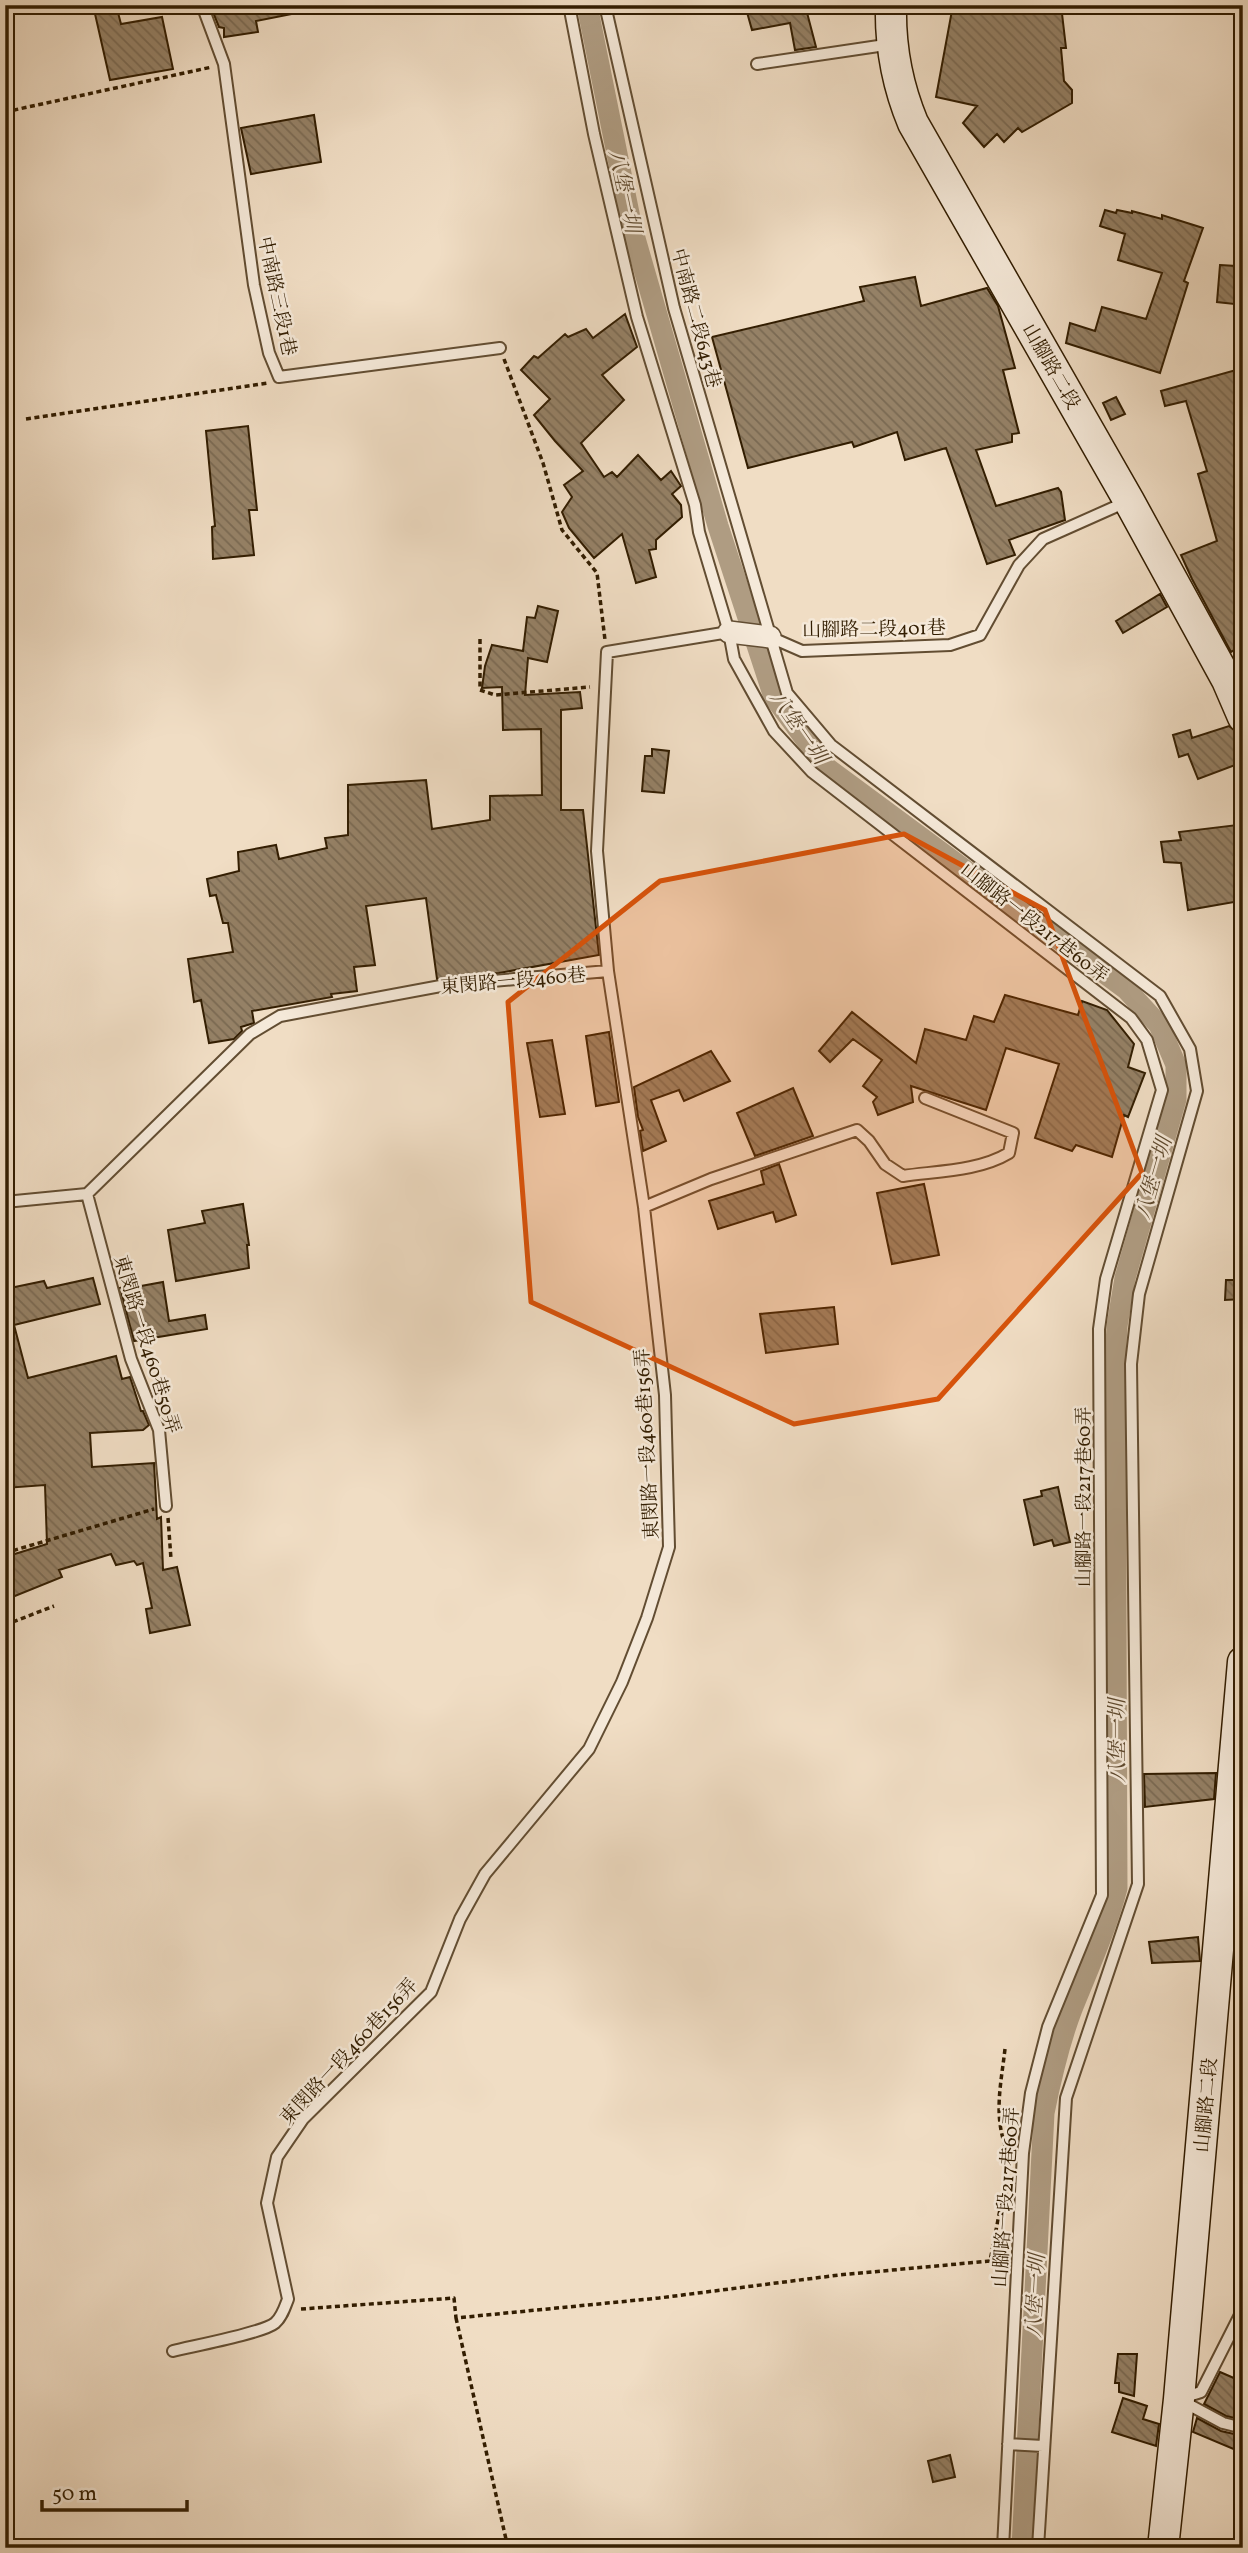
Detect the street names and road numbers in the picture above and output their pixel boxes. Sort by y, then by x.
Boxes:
street label: 中南路三段1巷 [251,234,301,358]
street label: 中南路二段643巷 [664,246,726,391]
street label: 山腳路二段 [1015,319,1085,415]
street label: 山腳路二段401巷 [802,616,946,644]
street label: 山腳路一段217巷60弄 [955,858,1113,989]
street label: 東閔路一段460巷 [439,963,587,1001]
street label: 東閔路一段460巷50弄 [107,1252,186,1437]
street label: 東閔路一段460巷156弄 [630,1348,666,1540]
street label: 山腳路一段217巷60弄 [1072,1407,1098,1587]
street label: 東閔路一段460巷156弄 [275,1974,424,2131]
street label: 山腳路二段 [1190,2057,1224,2154]
street label: 山腳路一段217巷60弄 [988,2106,1026,2288]

